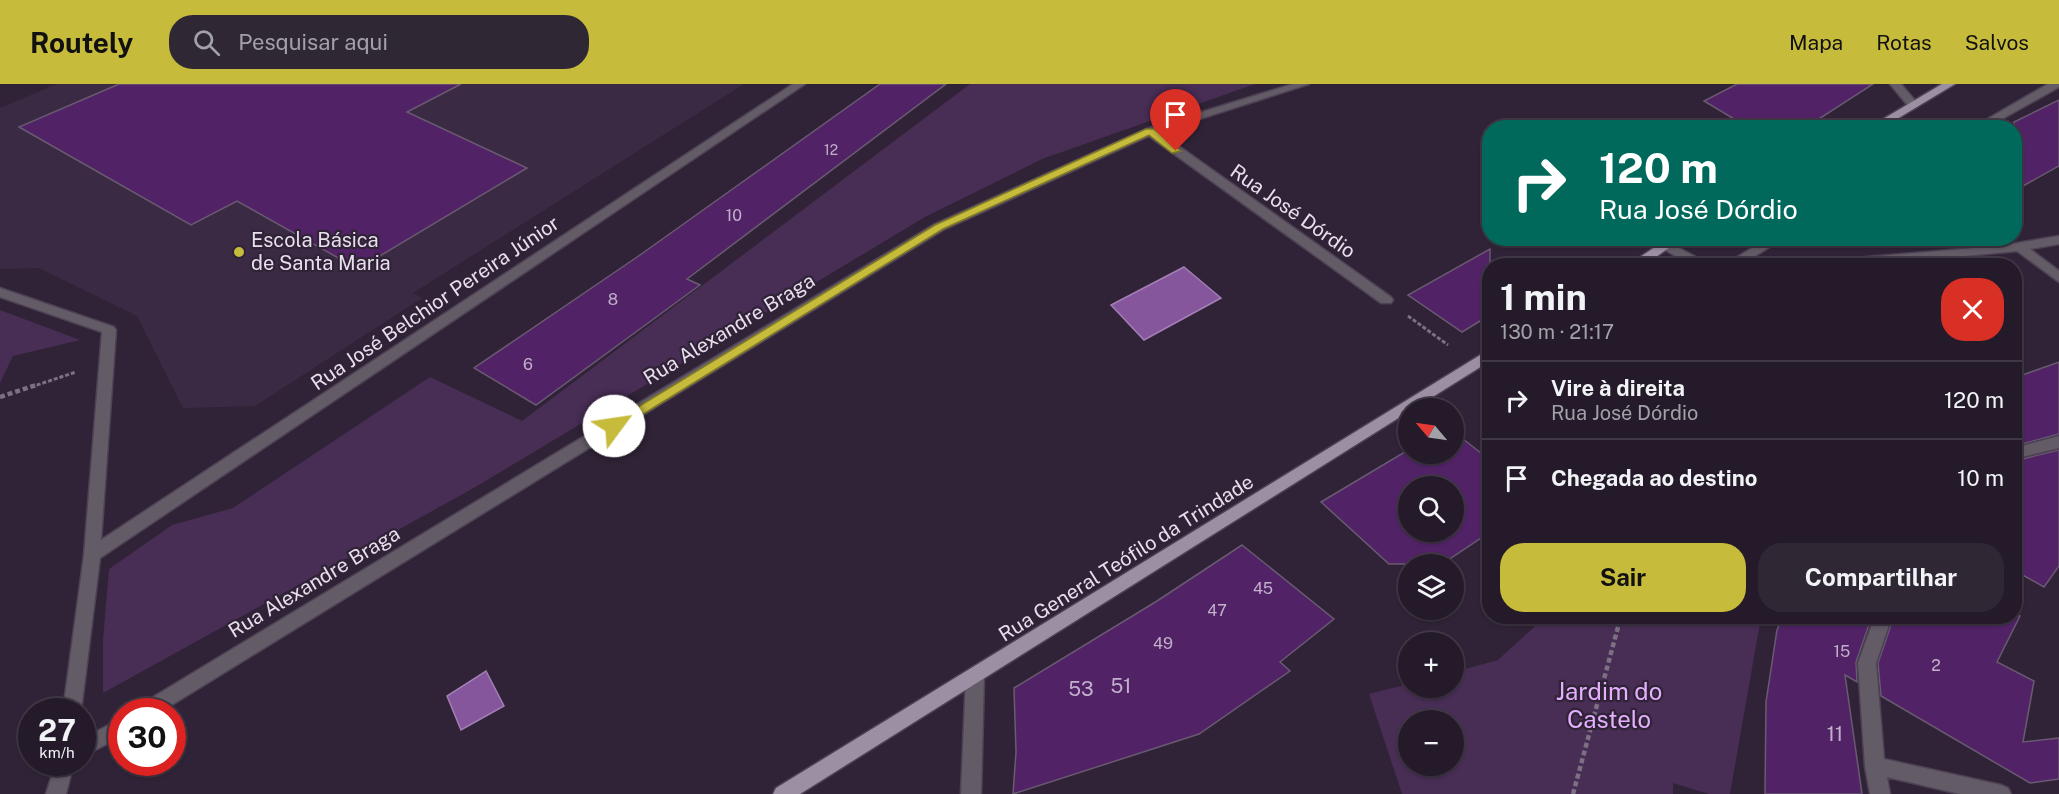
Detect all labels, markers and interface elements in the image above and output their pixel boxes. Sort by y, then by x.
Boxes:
search box [169,15,589,69]
text: Routely [30,26,133,59]
icon: search [190,26,223,59]
text: Pesquisar aqui [238,29,388,55]
text: Mapa [1789,30,1843,55]
text: Rotas [1876,30,1932,55]
text: Salvos [1965,30,2029,55]
pin [1150,89,1201,151]
icon: arrive [1159,98,1192,131]
house number: 12 [824,142,838,158]
text: 120 m [1599,143,1718,192]
icon: right [1500,144,1578,222]
street label: Rua José Dórdio [1226,159,1360,263]
text: Rua José Dórdio [1599,193,1798,225]
house number: 10 [726,206,742,225]
street label: Rua José Belchior Pereira Júnior [306,211,564,395]
place label: Escola Básica de Santa Maria [251,228,391,275]
marker: Escola Básica de Santa Maria [232,245,246,259]
street label: Rua Alexandre Braga [639,268,819,390]
text: 1 min [1500,276,1587,318]
button: close [1941,278,2004,341]
house number: 8 [608,290,618,309]
text: 130 m · 21:17 [1500,320,1614,344]
house number: 6 [523,355,533,374]
text: Vire à direita [1551,375,1685,401]
icon: right [1500,384,1533,417]
text: 120 m [1944,387,2004,413]
position arrow [582,394,646,458]
north arrow [1398,398,1464,464]
map controls [1398,398,1464,776]
text: Rua José Dórdio [1551,401,1698,425]
icon: arrive [1500,462,1533,495]
text: Chegada ao destino [1551,465,1757,491]
text: 10 m [1957,465,2004,491]
street label: Rua General Teófilo da Trindade [994,469,1258,647]
button: search [1398,476,1464,542]
street label: Rua Alexandre Braga [224,521,404,643]
button: Sair [1500,543,1746,612]
button: Compartilhar [1758,543,2004,612]
button: layers [1398,554,1464,620]
house number: 45 [1253,579,1273,598]
house number: 47 [1207,601,1227,620]
button: + [1398,632,1464,698]
house number: 49 [1153,634,1173,653]
house number: 15 [1834,642,1850,661]
house number: 2 [1931,656,1941,675]
house number: 51 [1111,674,1131,698]
house number: 53 [1068,677,1094,701]
park label: Jardim do Castelo [1556,677,1662,733]
speed limit sign: 30 [108,698,186,776]
button: − [1398,710,1464,776]
text: 27 [38,712,76,748]
house number: 11 [1827,722,1843,746]
text: km/h [39,744,75,761]

